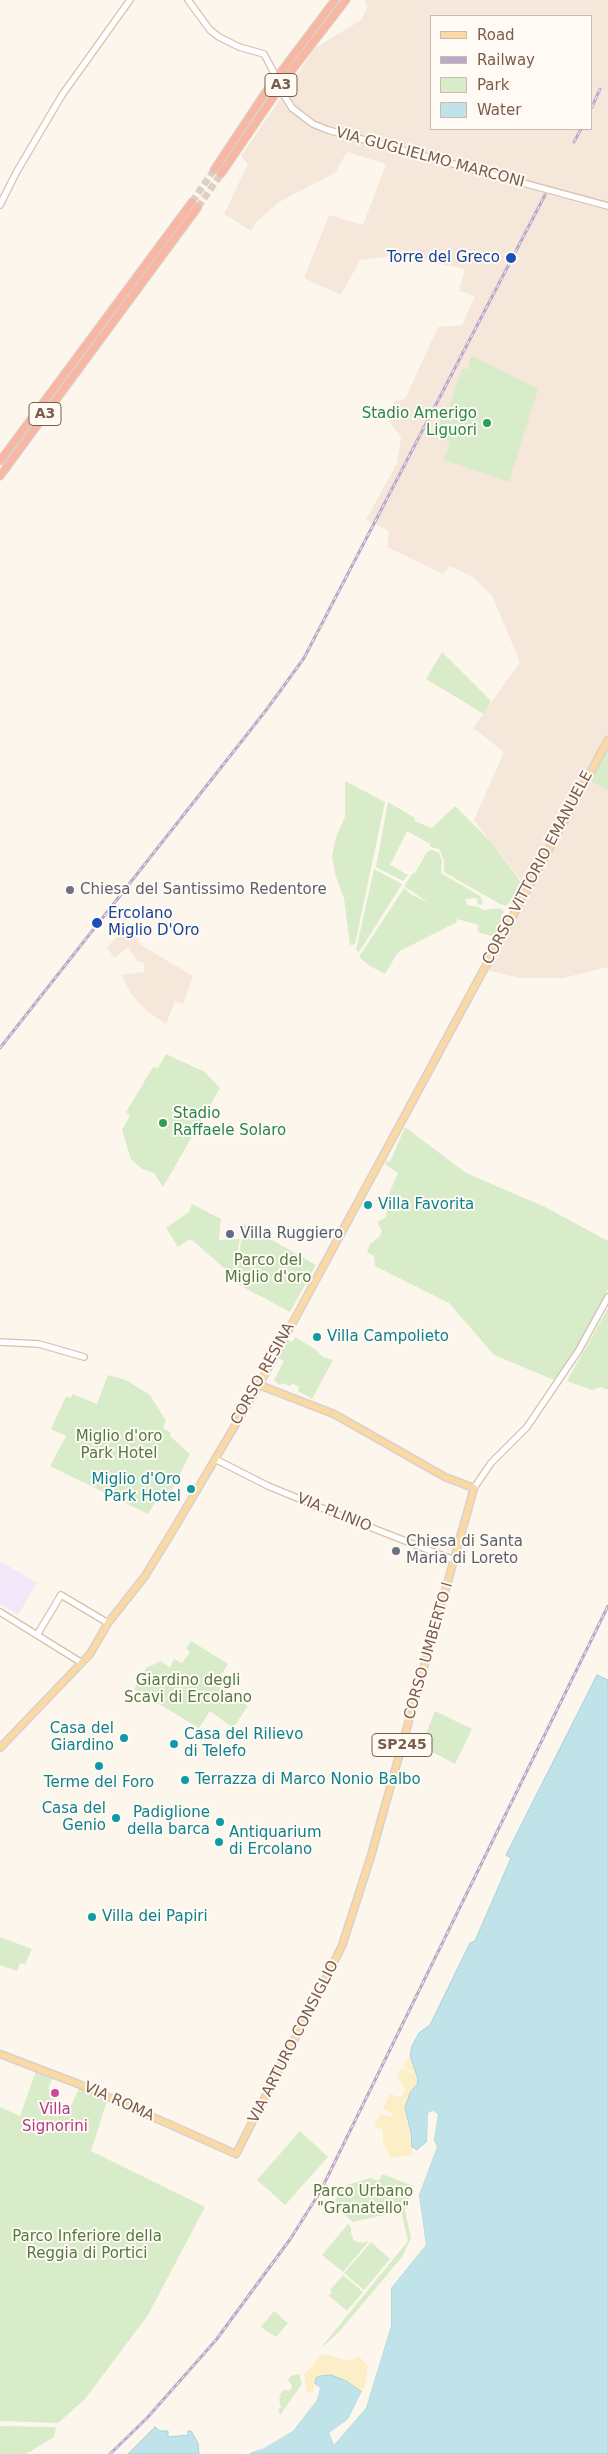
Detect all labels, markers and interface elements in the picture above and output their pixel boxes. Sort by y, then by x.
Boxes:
legend [430,15,593,130]
text: Road [477,26,515,44]
text: Railway [477,51,535,69]
road number: A3 [265,74,297,96]
text: Park [477,76,509,94]
text: Water [477,101,521,119]
street label: VIA GUGLIELMO MARCONI [334,124,526,192]
place label: Torre del Greco [387,249,500,267]
marker: Torre del Greco [504,251,518,265]
road number: A3 [29,402,61,426]
place label: Stadio Amerigo Liguori [362,405,477,440]
marker: Stadio Amerigo Liguori [481,417,493,429]
street label: CORSO VITTORIO EMANUELE [479,768,597,968]
place label: Chiesa del Santissimo Redentore [80,881,327,899]
marker: Chiesa del Santissimo Redentore [64,884,76,896]
place label: Ercolano Miglio D'Oro [108,905,199,940]
marker: Ercolano Miglio D'Oro [90,916,104,930]
place label: Stadio Raffaele Solaro [173,1105,286,1140]
marker: Stadio Raffaele Solaro [157,1117,169,1129]
place label: Villa Favorita [378,1196,474,1214]
marker: Villa Favorita [362,1199,374,1211]
place label: Villa Ruggiero [240,1225,343,1243]
marker: Villa Ruggiero [224,1228,236,1240]
park label: Parco del Miglio d'oro [225,1252,311,1287]
street label: CORSO RESINA [227,1320,299,1428]
place label: Villa Campolieto [327,1328,449,1346]
marker: Villa Campolieto [311,1331,323,1343]
park label: Miglio d'oro Park Hotel [76,1428,162,1463]
place label: Miglio d'Oro Park Hotel [92,1471,181,1506]
marker: Miglio d'Oro Park Hotel [185,1483,197,1495]
street label: VIA PLINIO [294,1490,374,1536]
place label: Chiesa di Santa Maria di Loreto [406,1533,523,1568]
marker: Chiesa di Santa Maria di Loreto [390,1545,402,1557]
street label: CORSO UMBERTO I [401,1580,457,1722]
park label: Giardino degli Scavi di Ercolano [124,1672,252,1707]
place label: Casa del Giardino [50,1720,114,1755]
place label: Casa del Rilievo di Telefo [184,1726,303,1761]
marker: Casa del Giardino [118,1732,130,1744]
road number: SP245 [372,1734,432,1756]
marker: Casa del Rilievo di Telefo [168,1738,180,1750]
marker: Terme del Foro [93,1760,105,1772]
place label: Terrazza di Marco Nonio Balbo [195,1771,421,1789]
place label: Terme del Foro [44,1774,154,1792]
marker: Terrazza di Marco Nonio Balbo [179,1774,191,1786]
place label: Casa del Genio [42,1800,106,1835]
place label: Padiglione della barca [127,1804,210,1839]
marker: Casa del Genio [110,1812,122,1824]
marker: Padiglione della barca [214,1816,226,1828]
place label: Antiquarium di Ercolano [229,1824,321,1859]
marker: Antiquarium di Ercolano [213,1836,225,1848]
place label: Villa dei Papiri [102,1908,208,1926]
marker: Villa dei Papiri [86,1911,98,1923]
street label: VIA ARTURO CONSIGLIO [245,1958,343,2126]
street label: VIA ROMA [81,2078,157,2126]
marker: Villa Signorini [49,2087,61,2099]
place label: Villa Signorini [22,2101,88,2136]
park label: Parco Urbano "Granatello" [313,2183,413,2218]
park label: Parco Inferiore della Reggia di Portici [12,2228,162,2263]

